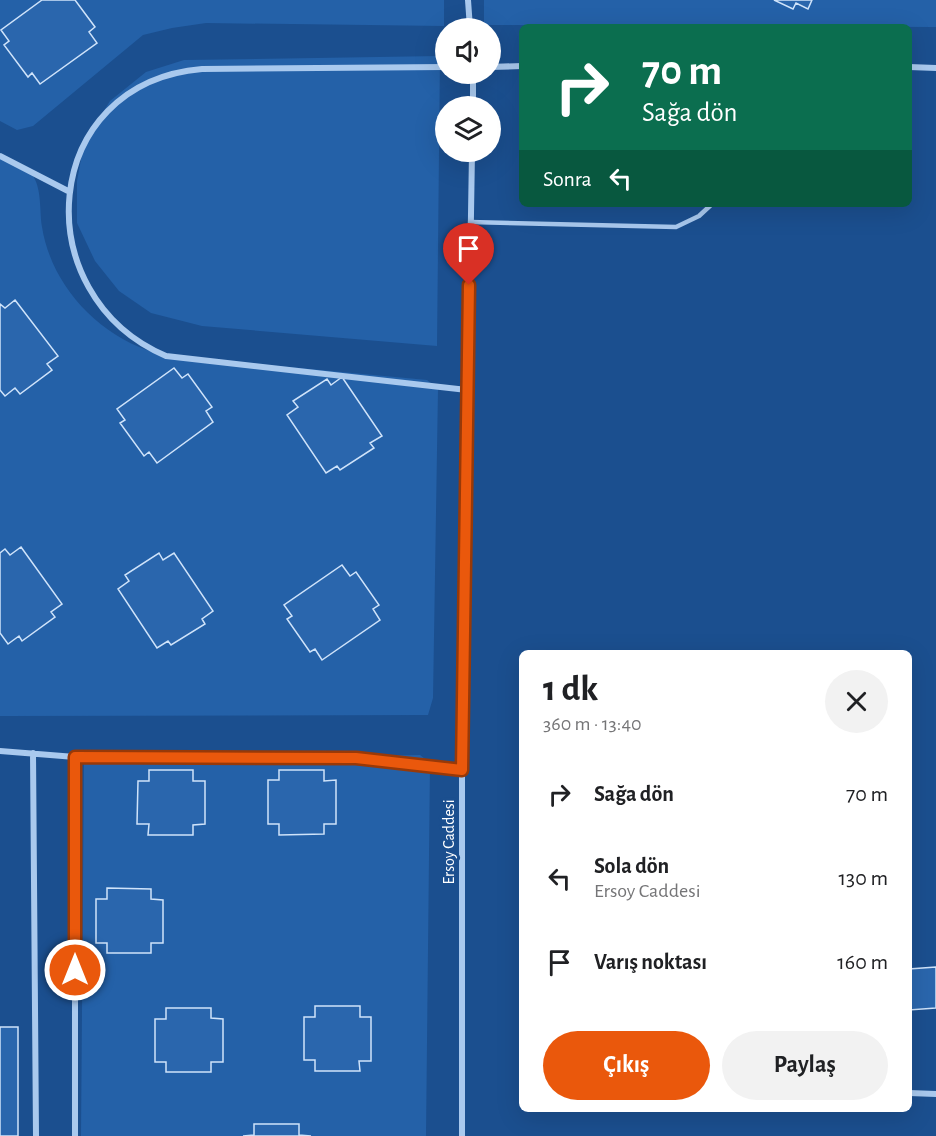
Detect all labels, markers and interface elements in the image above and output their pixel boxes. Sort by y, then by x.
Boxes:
map controls [435,18,501,162]
button: sound [435,18,501,84]
icon: right [543,48,621,126]
text: 70 m [642,50,722,92]
button: layers [435,96,501,162]
text: Sağa dön [642,99,737,126]
icon: left [604,162,637,195]
text: Sonra [543,168,592,190]
pin [443,223,494,285]
icon: arrive [452,232,485,265]
button: close [825,670,888,733]
text: 1 dk [543,671,598,707]
text: 360 m · 13:40 [543,714,642,734]
icon: right [543,778,576,811]
text: Sağa dön [594,783,674,805]
text: 70 m [846,783,888,805]
street label: Ersoy Caddesi [441,799,458,885]
text: Sola dön [594,855,669,877]
icon: left [543,862,576,895]
text: 130 m [839,867,888,889]
text: Ersoy Caddesi [594,881,700,901]
position arrow [43,938,107,1002]
icon: arrive [543,946,576,979]
text: Varış noktası [594,951,707,973]
text: 160 m [837,951,888,973]
button: Çıkış [543,1031,710,1100]
button: Paylaş [722,1031,888,1100]

